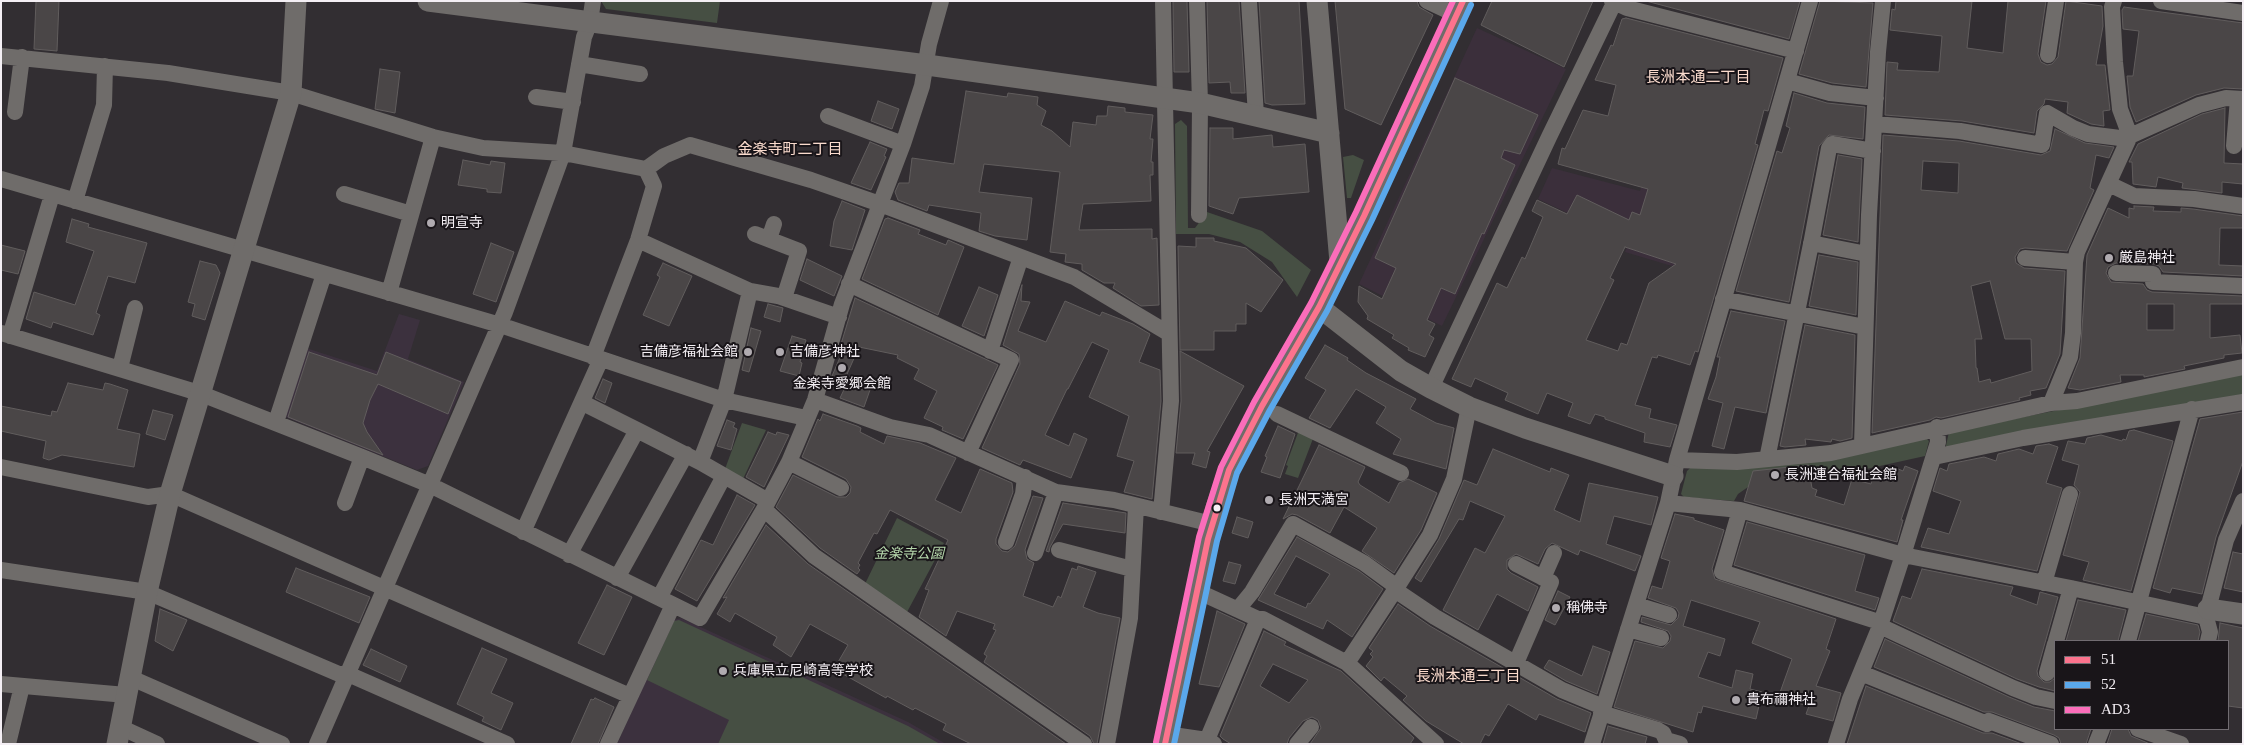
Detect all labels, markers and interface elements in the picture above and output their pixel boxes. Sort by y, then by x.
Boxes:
district label: 長洲本通二丁目 [1646,69,1750,87]
district label: 金楽寺町二丁目 [738,141,842,159]
place label: 明宣寺 [441,215,483,231]
marker: 明宣寺 [425,217,437,229]
place label: 厳島神社 [2119,250,2175,266]
marker: 厳島神社 [2103,252,2115,264]
place label: 吉備彦福祉会館 [640,344,738,360]
place label: 吉備彦神社 [790,344,860,360]
marker: 吉備彦福祉会館 [742,346,754,358]
marker: 吉備彦神社 [774,346,786,358]
marker: 金楽寺愛郷会館 [836,362,848,374]
place label: 金楽寺愛郷会館 [793,376,891,392]
place label: 長洲連合福祉会館 [1785,467,1897,483]
marker: 長洲連合福祉会館 [1769,469,1781,481]
place label: 長洲天満宮 [1279,492,1349,508]
marker: 長洲天満宮 [1263,494,1275,506]
unlabelled marker [1212,503,1222,513]
park label: 金楽寺公園 [874,546,944,562]
place label: 稱佛寺 [1566,600,1608,616]
marker: 稱佛寺 [1550,602,1562,614]
legend [2054,640,2229,730]
text: 51 [2101,651,2116,667]
place label: 兵庫県立尼崎高等学校 [733,663,873,679]
marker: 兵庫県立尼崎高等学校 [717,665,729,677]
district label: 長洲本通三丁目 [1416,668,1520,686]
text: 52 [2101,676,2116,692]
place label: 貴布禰神社 [1746,692,1816,708]
marker: 貴布禰神社 [1730,694,1742,706]
text: AD3 [2101,701,2130,717]

